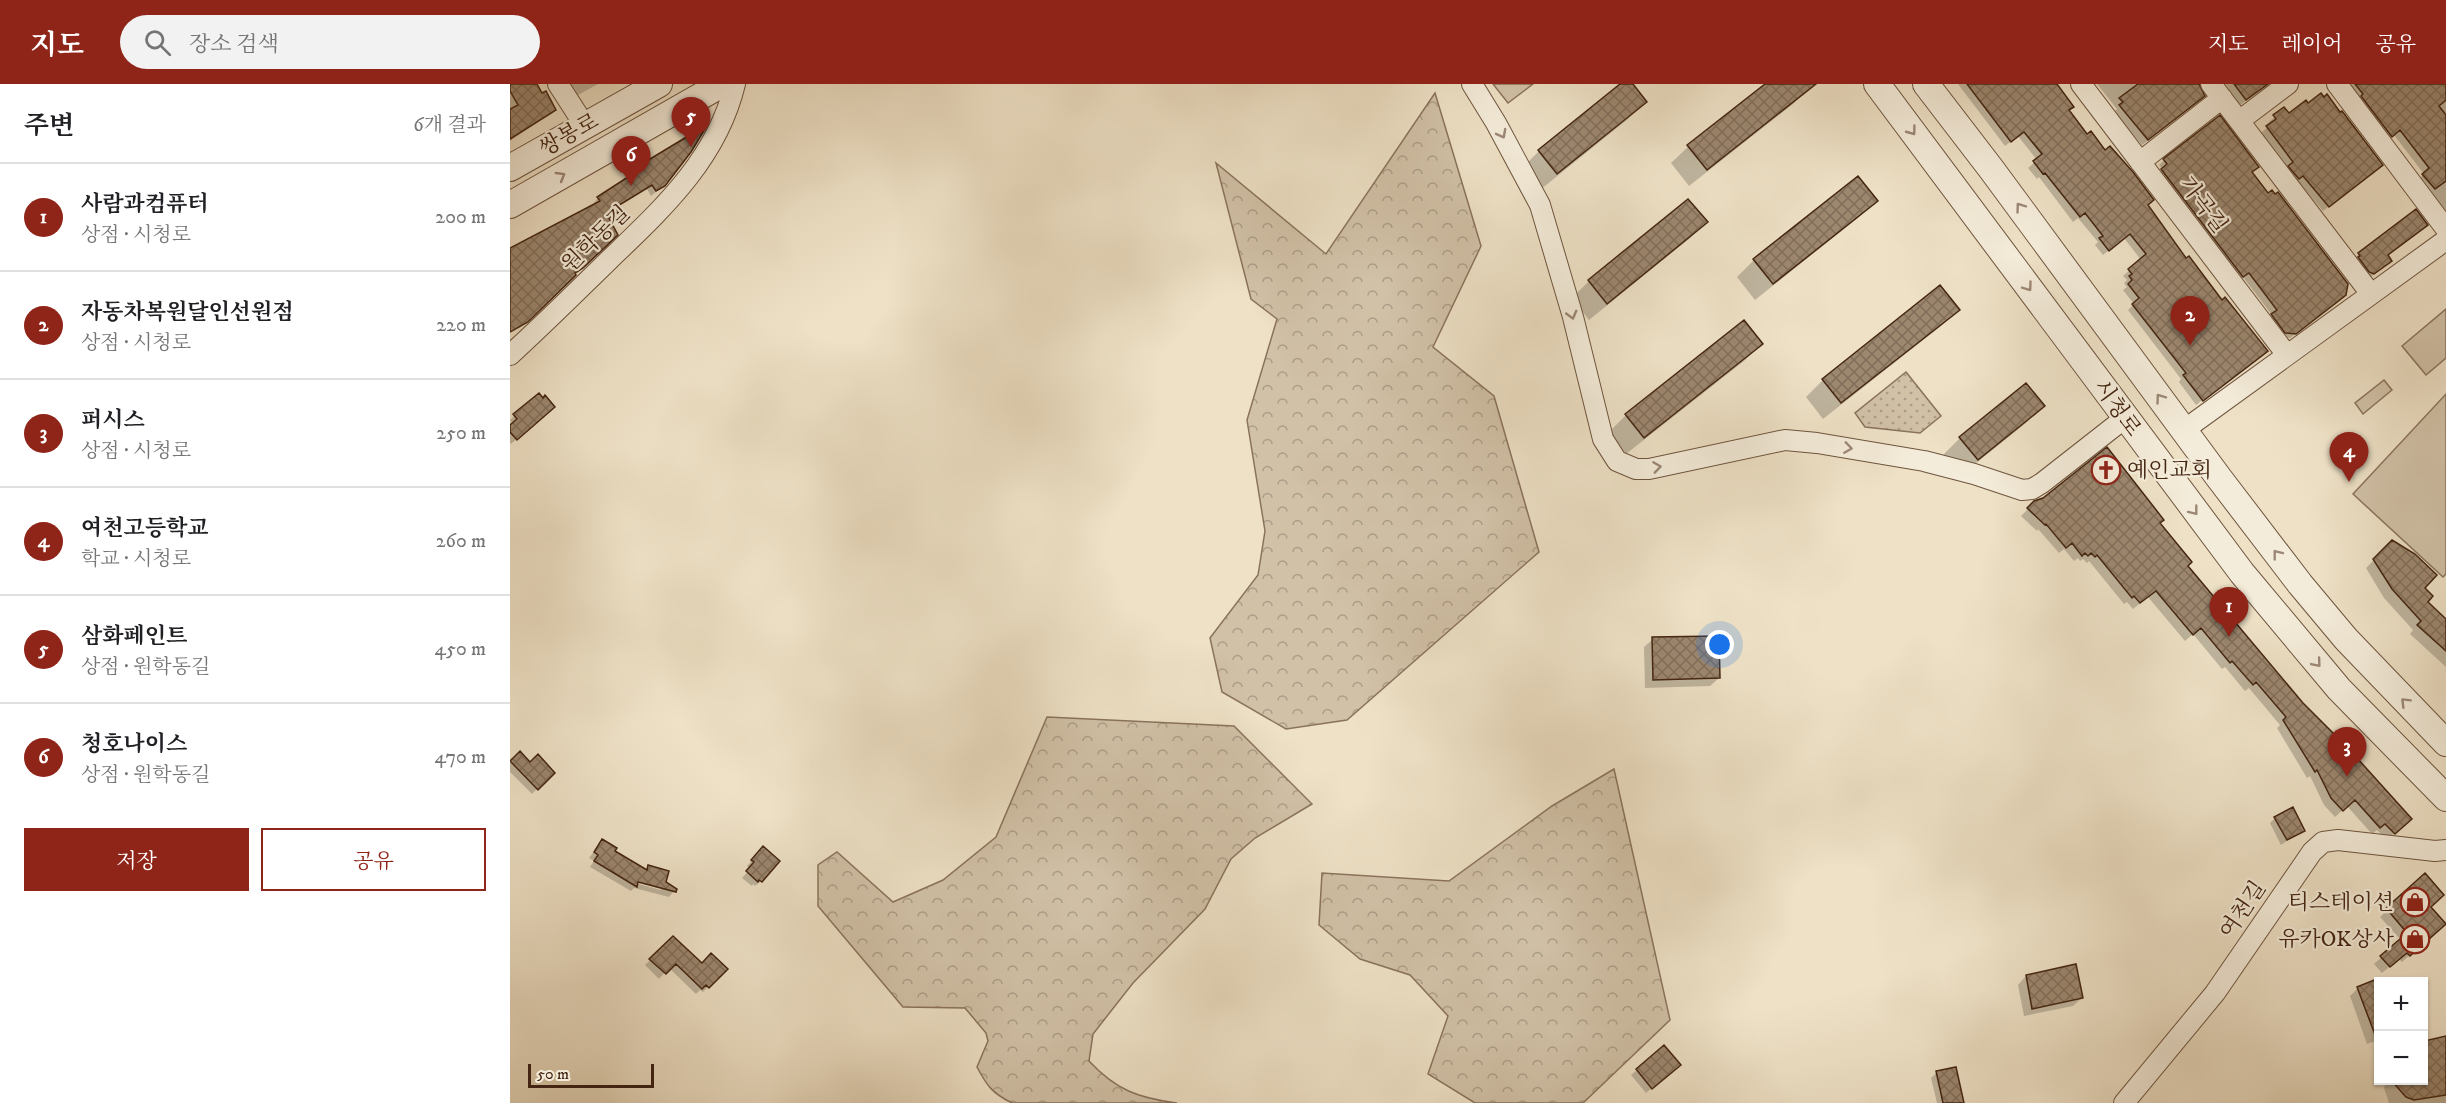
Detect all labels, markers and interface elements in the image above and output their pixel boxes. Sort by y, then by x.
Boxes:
search box [120,15,540,69]
icon: search [141,26,174,59]
text: 지도 [30,28,84,63]
text: 장소 검색 [189,31,279,58]
text: 지도 [2208,32,2249,58]
text: 레이어 [2282,32,2342,58]
text: 공유 [2375,32,2416,58]
pin: 5 [672,98,711,147]
street label: 쌍봉로 [535,108,603,162]
text: 주변 [24,110,74,143]
text: 6개 결과 [413,113,486,138]
one-way arrow [1905,124,1916,135]
one-way arrow [1495,128,1507,139]
pin: 6 [612,136,650,186]
street label: 가곡길 [2173,171,2233,239]
one-way arrow [555,172,565,183]
text: 사람과컴퓨터 [81,191,209,218]
street label: 원학동길 [556,200,636,278]
one-way arrow [2016,203,2027,214]
text: 1 [40,205,47,230]
text: 200 m [435,205,486,230]
text: 상점 · 시청로 [81,223,191,248]
one-way arrow [2021,281,2032,292]
pin: 2 [2170,296,2210,346]
text: 자동차복원달인선원점 [81,299,294,326]
one-way arrow [1565,310,1577,320]
text: 2 [39,313,48,338]
text: 220 m [436,313,486,338]
text: 상점 · 시청로 [81,331,191,356]
street label: 시청로 [2087,374,2147,442]
one-way arrow [2157,394,2168,405]
text: 퍼시스 [81,407,145,434]
text: 3 [40,421,47,446]
text: 250 m [436,421,486,446]
pin: 4 [2330,432,2368,482]
text: 상점 · 시청로 [81,439,191,464]
one-way arrow [1843,441,1853,454]
church icon: 예인교회 [2090,454,2122,486]
place label: 예인교회 [2127,457,2212,484]
one-way arrow [1652,462,1661,474]
one-way arrow [2187,505,2198,516]
text: 여천고등학교 [81,515,209,542]
text: 4 [38,529,49,554]
text: 260 m [436,529,486,554]
text: 학교 · 시청로 [81,547,191,572]
one-way arrow [2274,550,2285,561]
pin: 1 [2210,588,2248,637]
text: 삼화페인트 [81,623,187,650]
your location [1705,630,1734,659]
text: 5 [39,637,48,662]
text: 450 m [435,637,486,662]
text: 상점 · 원학동길 [81,655,210,680]
one-way arrow [2310,656,2321,667]
one-way arrow [2401,698,2412,709]
pin: 3 [2328,728,2366,777]
text: 청호나이스 [81,731,187,758]
text: 6 [38,745,49,770]
text: 470 m [435,745,486,770]
text: 상점 · 원학동길 [81,763,210,788]
button: 저장 [24,828,249,891]
button: 공유 [261,828,486,891]
street label: 여천길 [2214,876,2272,944]
shop icon: 티스테이션 [2399,886,2431,918]
place label: 티스테이션 [2288,889,2394,916]
shop icon: 유카OK상사 [2399,923,2431,955]
place label: 유카OK상사 [2278,926,2395,953]
map controls [2374,977,2428,1085]
button: + [2374,977,2428,1031]
button: − [2374,1031,2428,1085]
scale bar [528,1061,654,1088]
text: 50 m [537,1064,569,1084]

